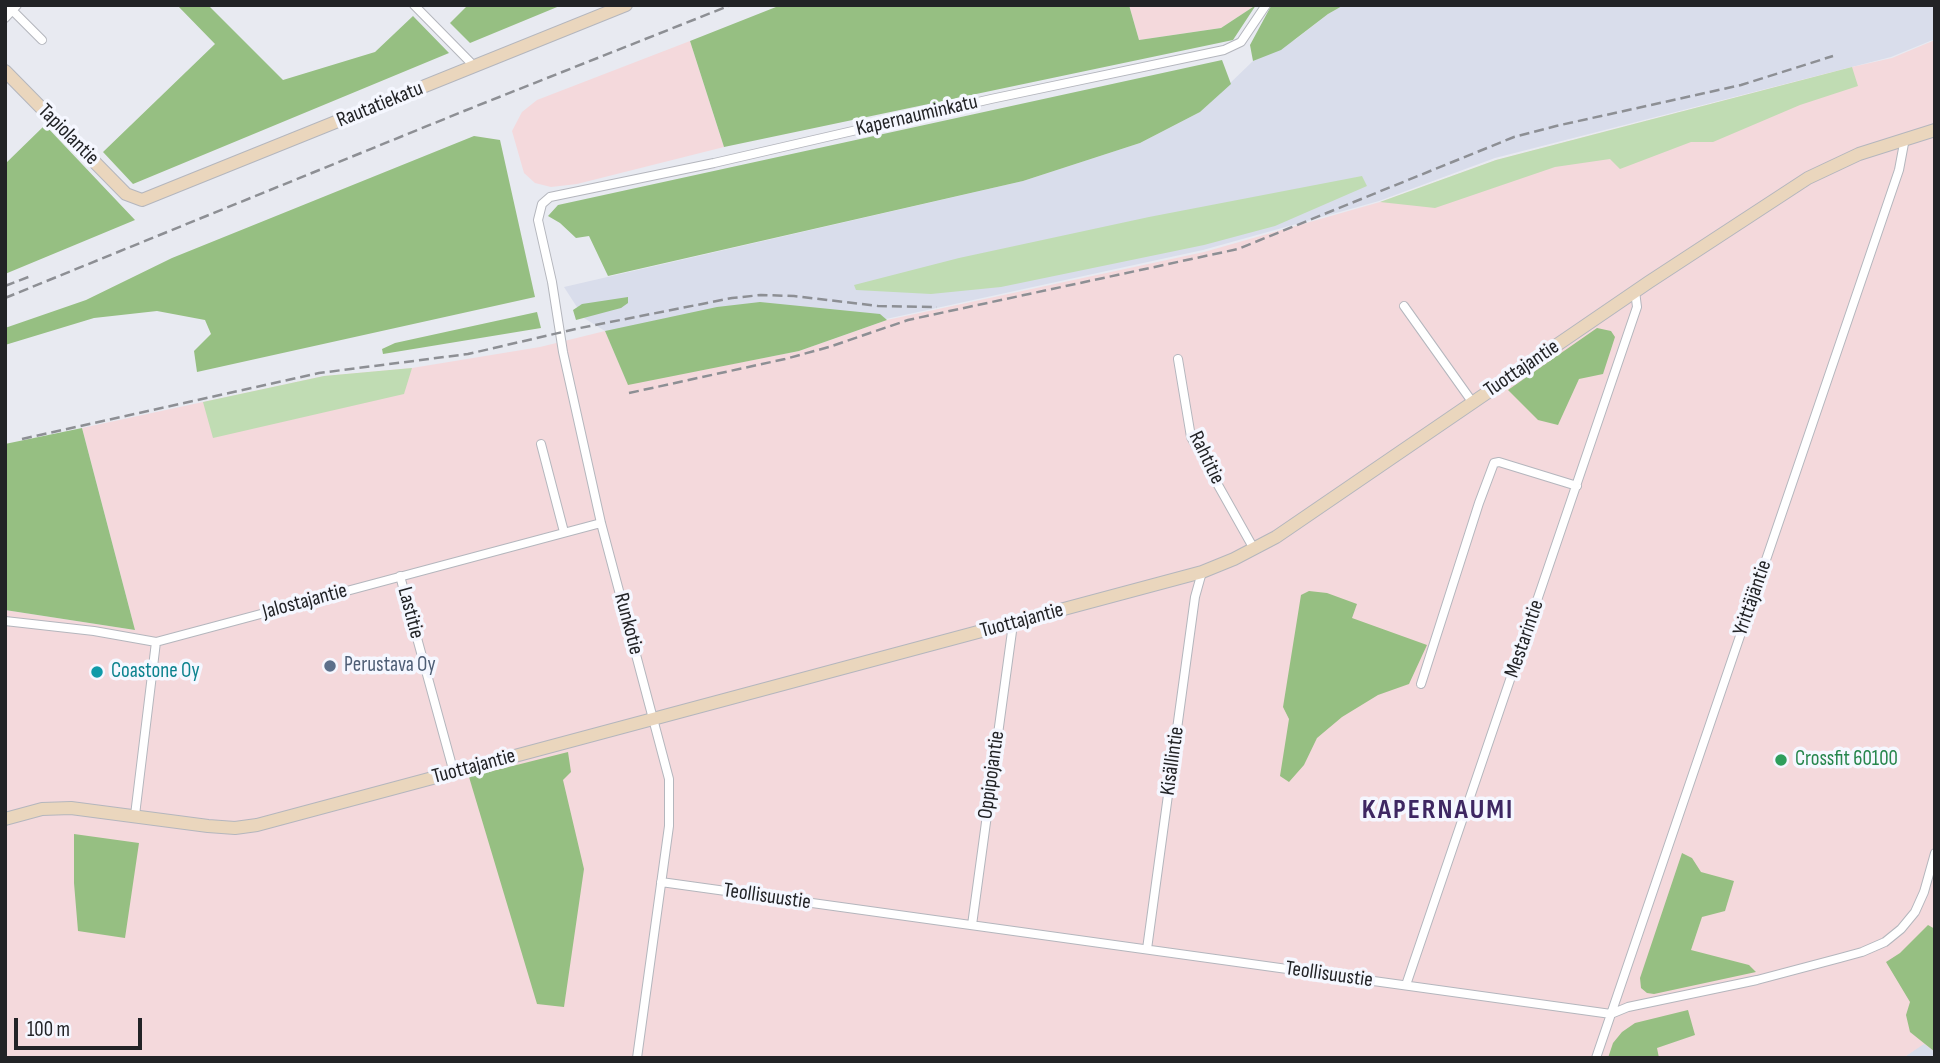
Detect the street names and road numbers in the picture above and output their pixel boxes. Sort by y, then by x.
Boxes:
street label: Rautatiekatu [333,76,427,134]
street label: Kapernauminkatu [854,90,980,142]
street label: Tapiolantie [32,99,104,171]
street label: Tuottajantie [1480,335,1564,403]
street label: Rahtitie [1182,427,1230,489]
street label: Yrittäjäntie [1728,557,1778,639]
street label: Jalostajantie [260,579,350,625]
street label: Lastitie [391,584,429,642]
street label: Runkotie [608,590,648,658]
street label: Mestarintie [1500,597,1550,681]
street label: Tuottajantie [978,598,1066,644]
street label: Kisällintie [1156,725,1190,797]
street label: Oppipojantie [973,729,1011,821]
street label: Tuottajantie [430,744,518,790]
street label: Teollisuustie [722,878,812,916]
street label: Teollisuustie [1284,956,1374,994]

